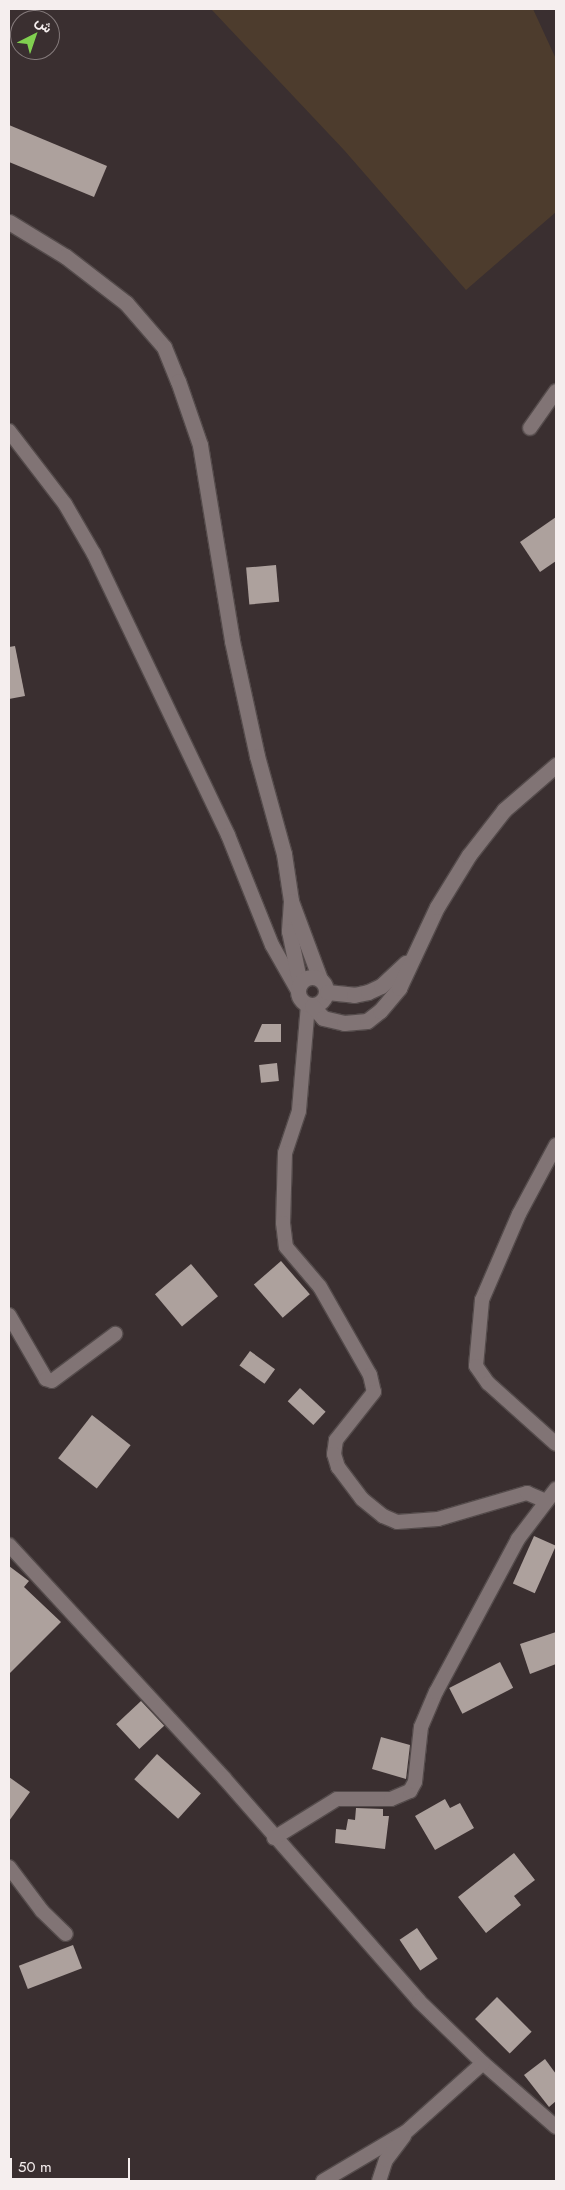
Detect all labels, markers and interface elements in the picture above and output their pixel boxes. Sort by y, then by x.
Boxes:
north arrow [10,10,60,60]
text: ش [31,11,57,37]
scale bar [12,2148,132,2180]
text: 50 m [18,2156,52,2178]

